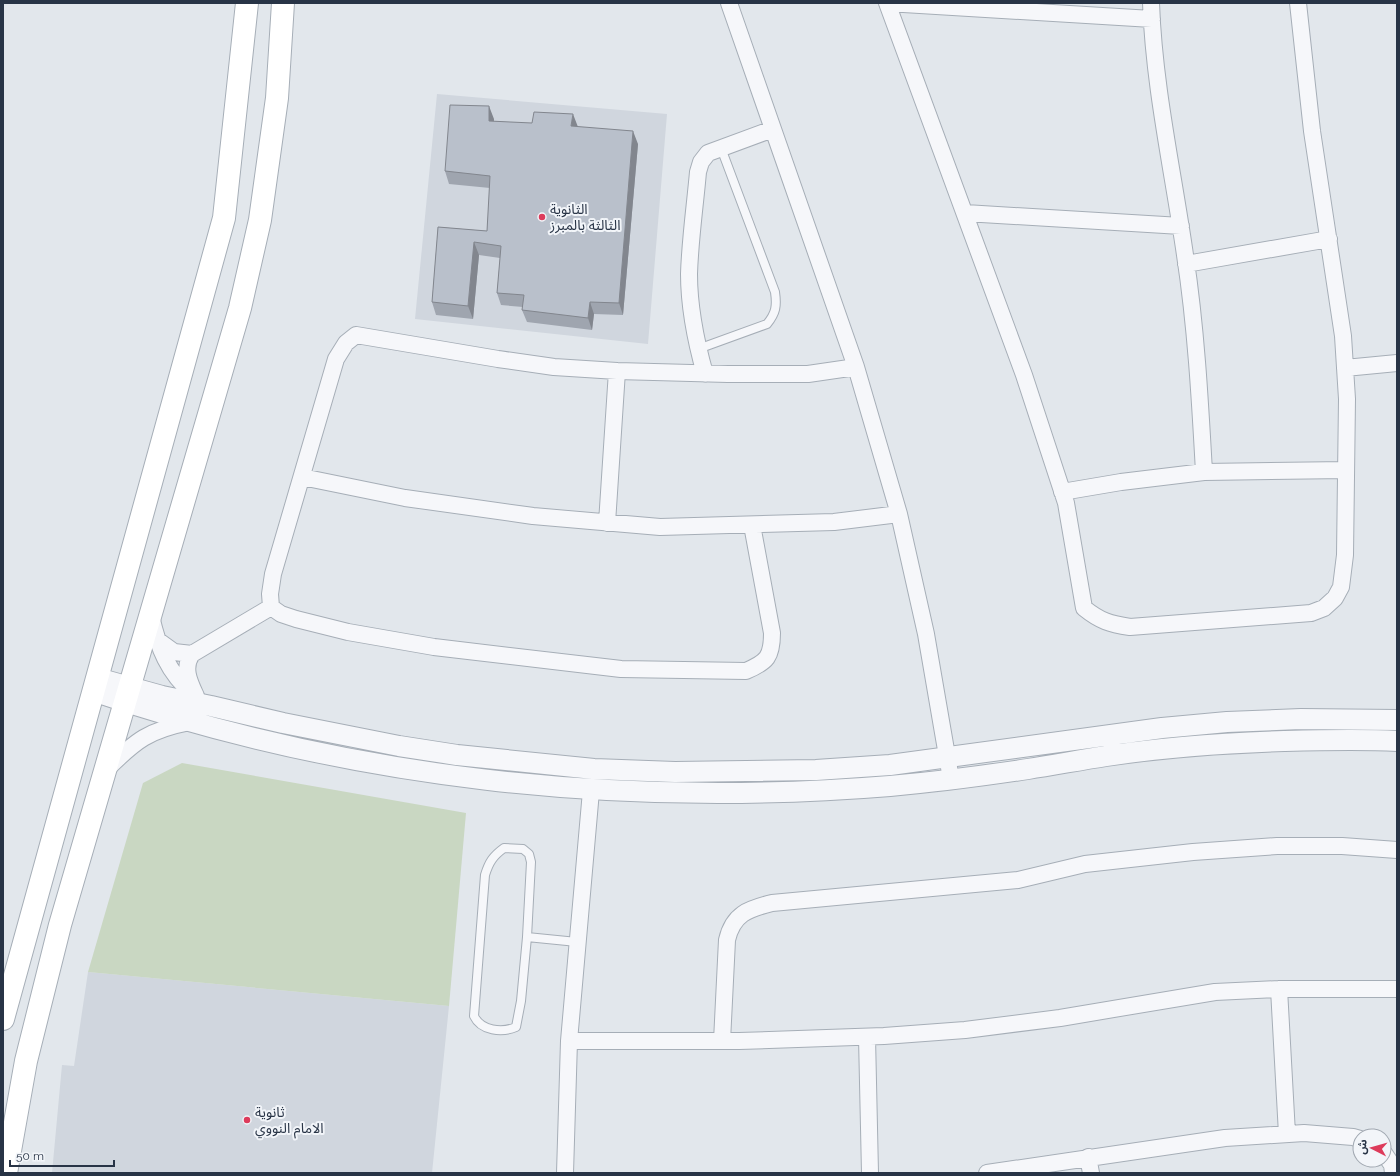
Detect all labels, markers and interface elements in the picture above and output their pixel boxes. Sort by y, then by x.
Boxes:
place label: الثانوية الثالثة بالمبرز [549,201,621,234]
marker: الثانوية الثالثة بالمبرز [537,212,547,222]
place label: ثانوية الامام النووي [255,1104,324,1139]
marker: ثانوية الامام النووي [242,1115,252,1125]
north arrow [1352,1128,1392,1168]
text: ش [1355,1139,1370,1155]
scale bar [10,1142,114,1168]
text: 50 m [16,1149,44,1163]

